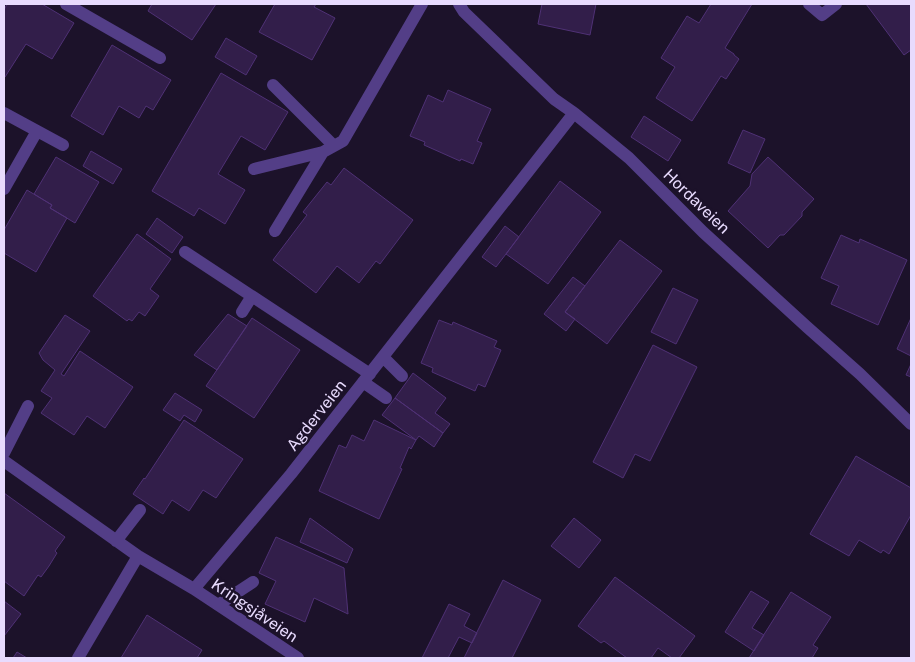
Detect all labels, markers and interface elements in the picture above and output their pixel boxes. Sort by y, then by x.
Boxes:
street label: Hordaveien [660,165,734,238]
street label: Agderveien [283,376,350,455]
street label: Kringsjåveien [208,575,302,646]

